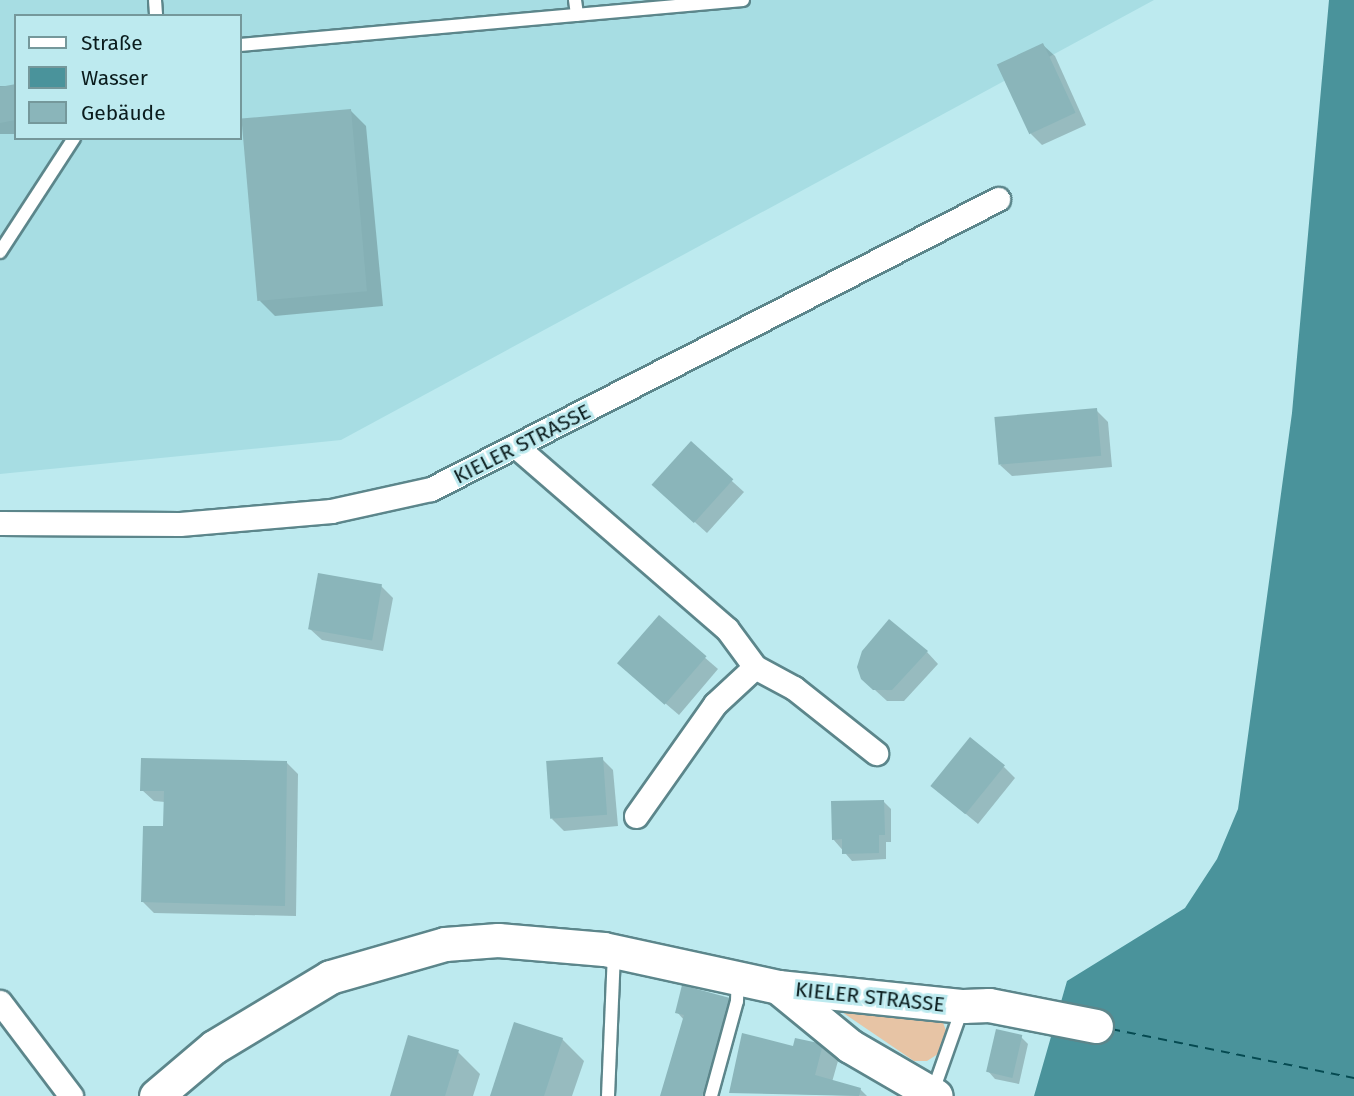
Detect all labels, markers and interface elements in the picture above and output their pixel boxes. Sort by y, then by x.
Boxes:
legend [14,14,242,140]
text: Straße [81,30,143,56]
text: Wasser [81,65,148,91]
text: Gebäude [81,100,166,126]
street label: KIELER STRASSE [449,399,595,489]
street label: KIELER STRASSE [794,977,946,1017]

